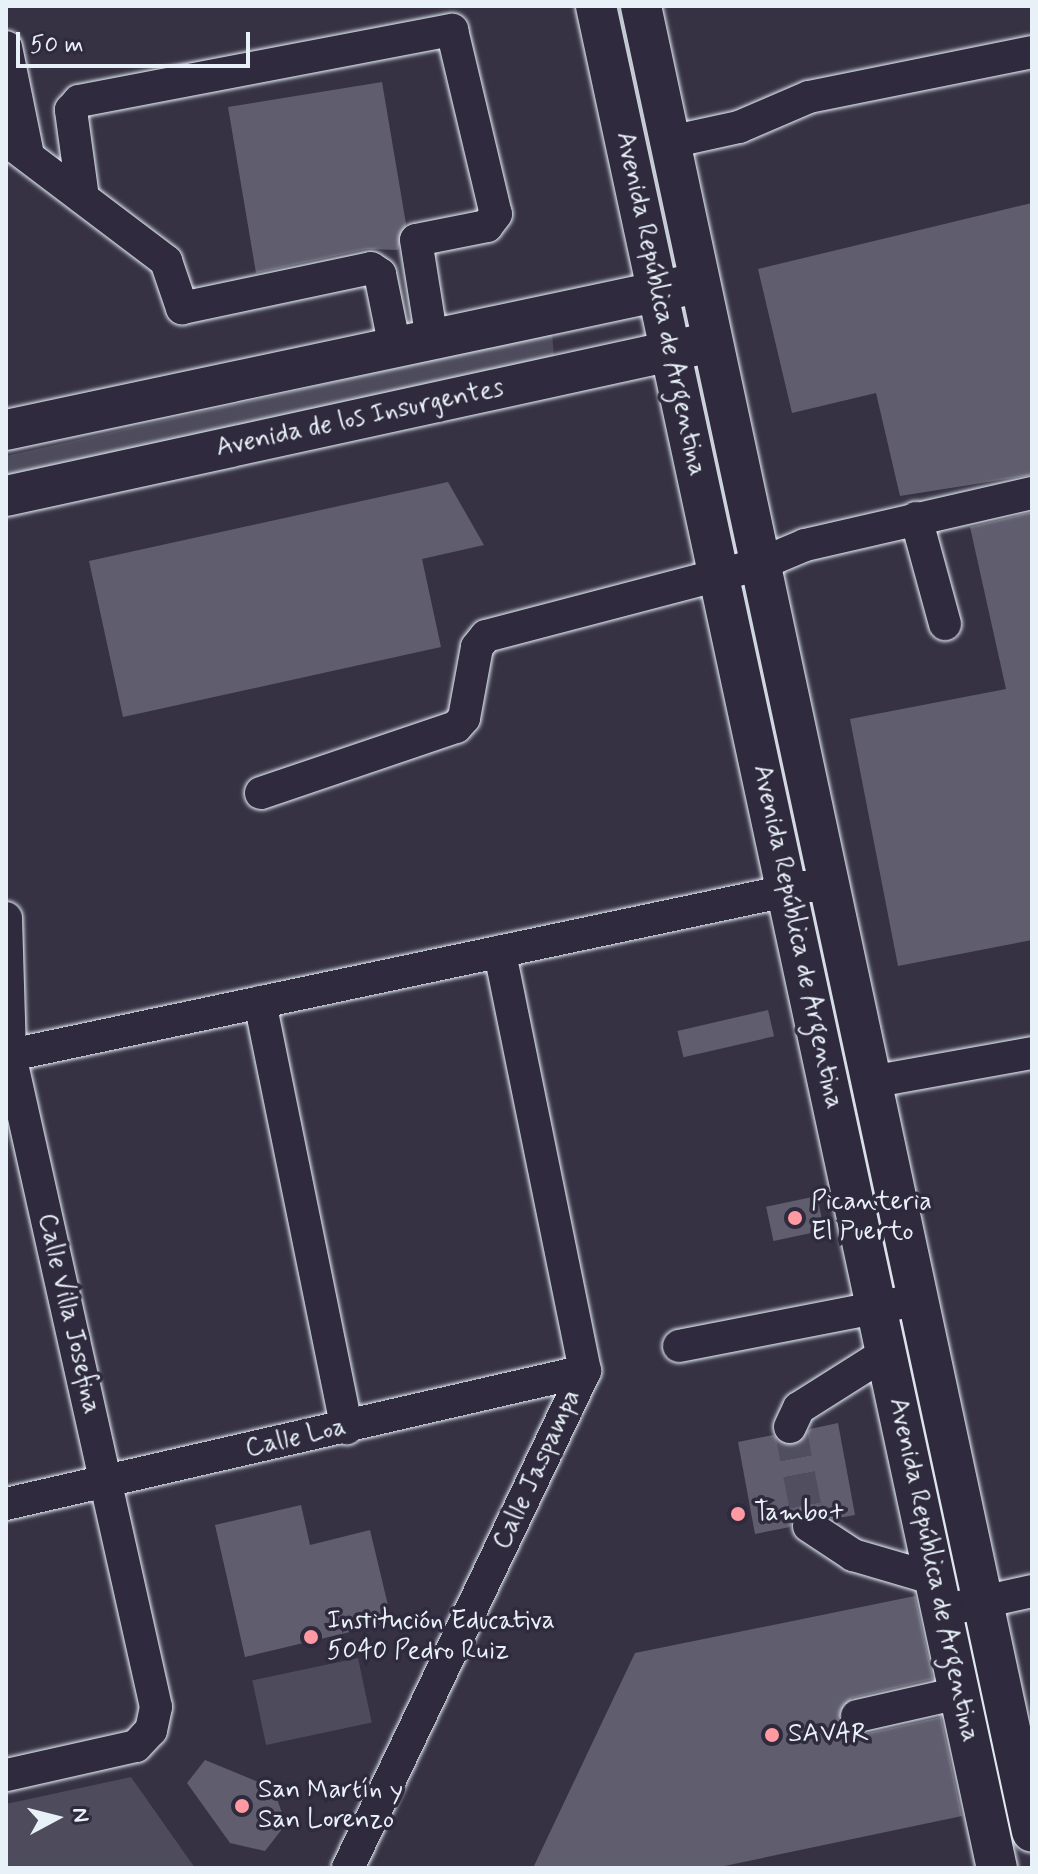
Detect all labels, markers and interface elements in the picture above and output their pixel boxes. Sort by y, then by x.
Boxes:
scale bar [20,16,254,66]
text: 50 m [30,30,84,61]
street label: Avenida República de Argentina [608,129,712,479]
street label: Avenida de los Insurgentes [212,373,508,465]
street label: Avenida República de Argentina [745,762,849,1112]
place label: Picanteria El Puerto [811,1187,932,1248]
marker: Picanteria El Puerto [786,1209,804,1227]
street label: Calle Villa Josefina [30,1211,106,1417]
street label: Calle Jaspampa [488,1386,588,1554]
street label: Avenida República de Argentina [881,1395,985,1745]
street label: Calle Loa [242,1412,350,1466]
place label: Tambo+ [754,1498,846,1530]
marker: Tambo+ [729,1505,747,1523]
place label: Institución Educativa 5040 Pedro Ruiz [327,1606,555,1668]
marker: Institución Educativa 5040 Pedro Ruiz [302,1628,320,1646]
place label: SAVAR [788,1719,869,1751]
marker: SAVAR [763,1726,781,1744]
place label: San Martín y San Lorenzo [258,1775,406,1836]
north arrow [16,1778,96,1858]
marker: San Martín y San Lorenzo [233,1797,251,1815]
text: N [65,1806,95,1824]

